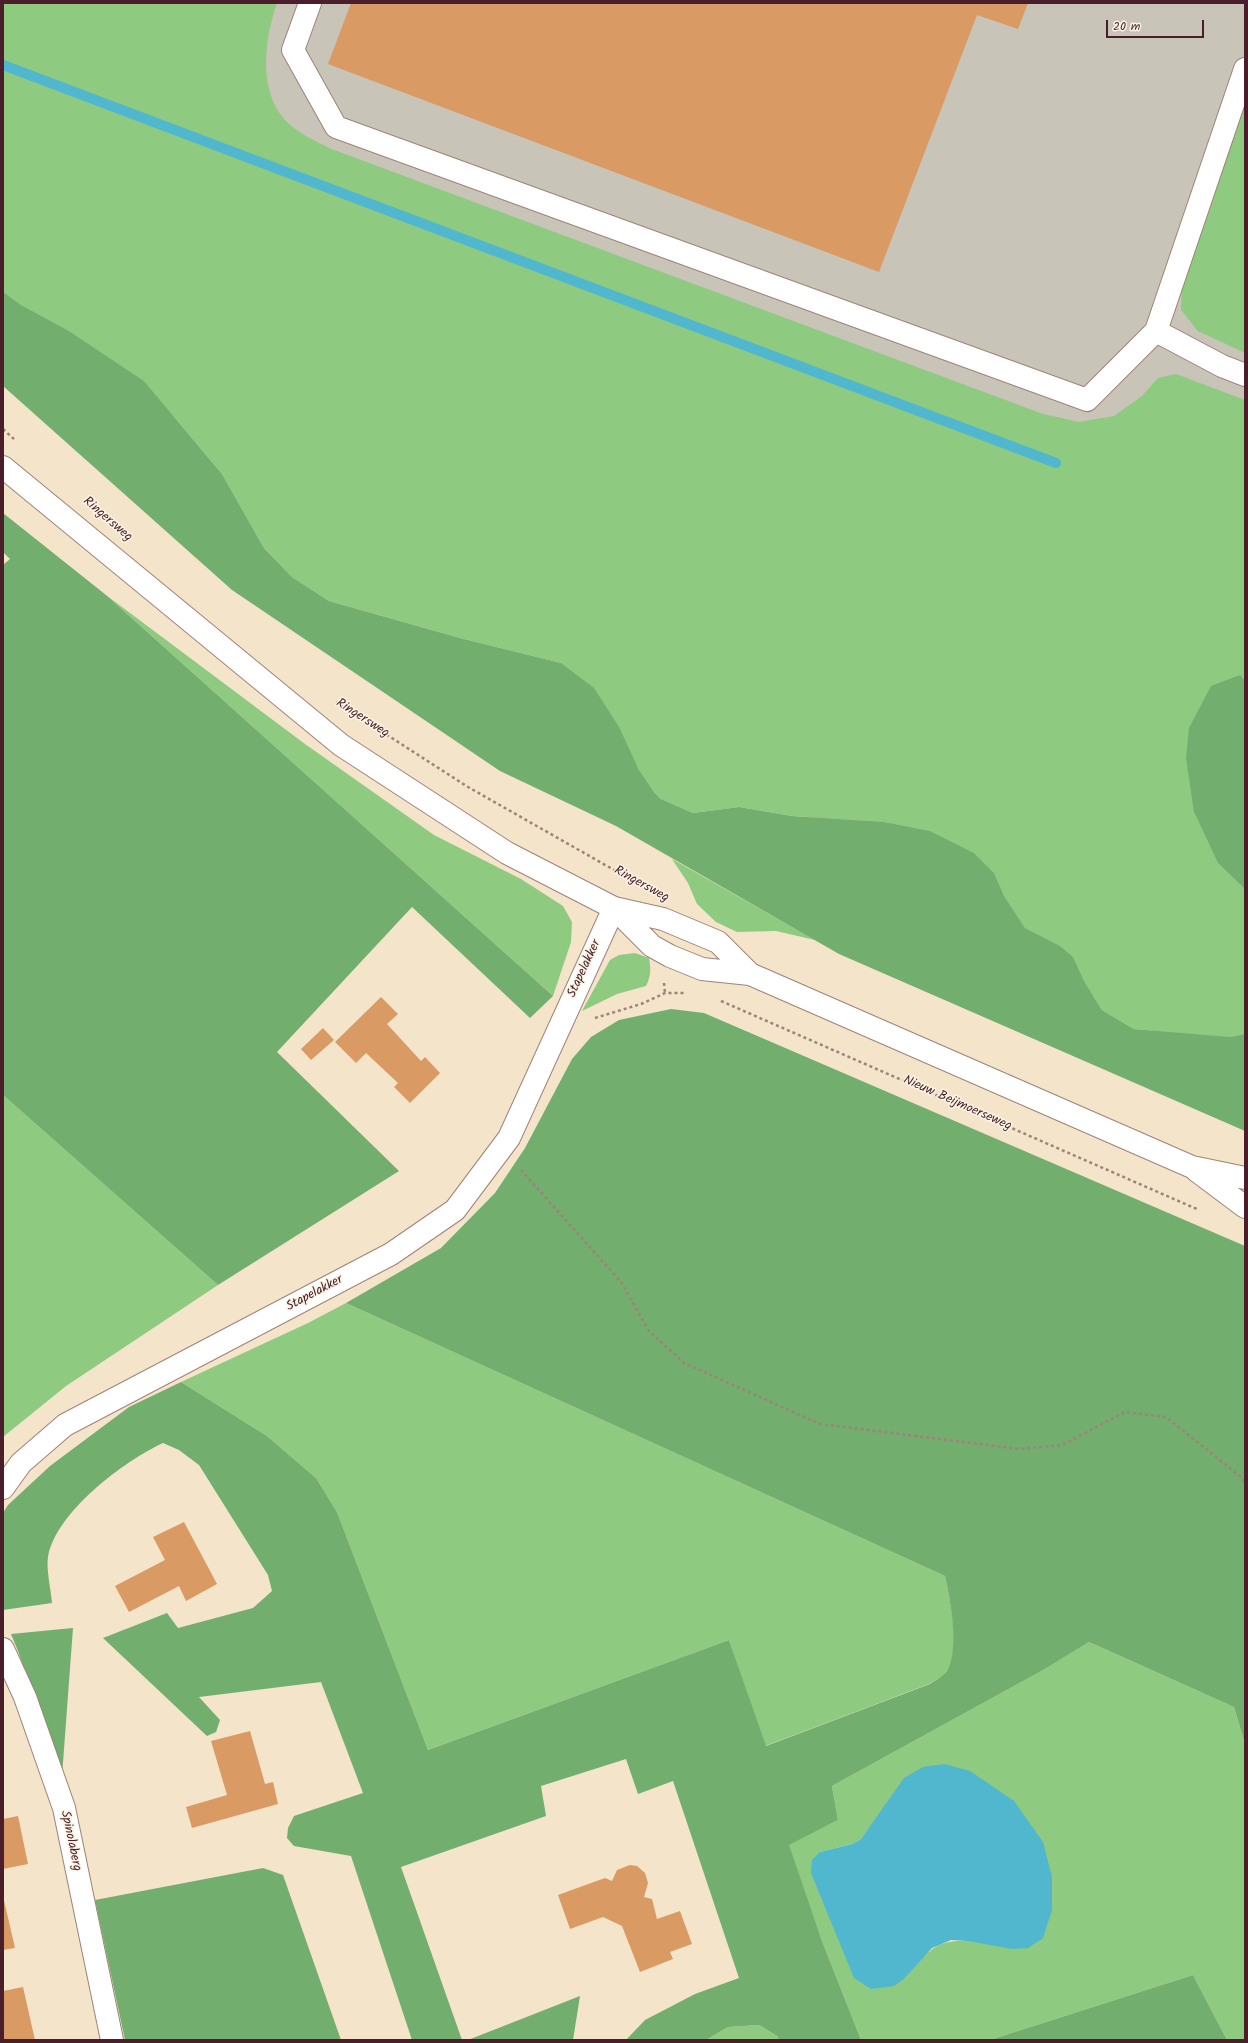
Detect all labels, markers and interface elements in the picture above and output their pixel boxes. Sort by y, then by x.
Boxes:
scale bar [1108,12,1206,38]
text: 20 m [1113,17,1140,36]
street label: Ringersweg [79,494,135,546]
street label: Ringersweg [332,696,392,742]
street label: Ringersweg [611,864,671,906]
street label: Stapelakker [565,938,605,1000]
street label: Nieuw Beijmoerseweg [900,1073,1014,1135]
street label: Stapelakker [284,1273,346,1315]
street label: Spinolaberg [56,1809,84,1873]

